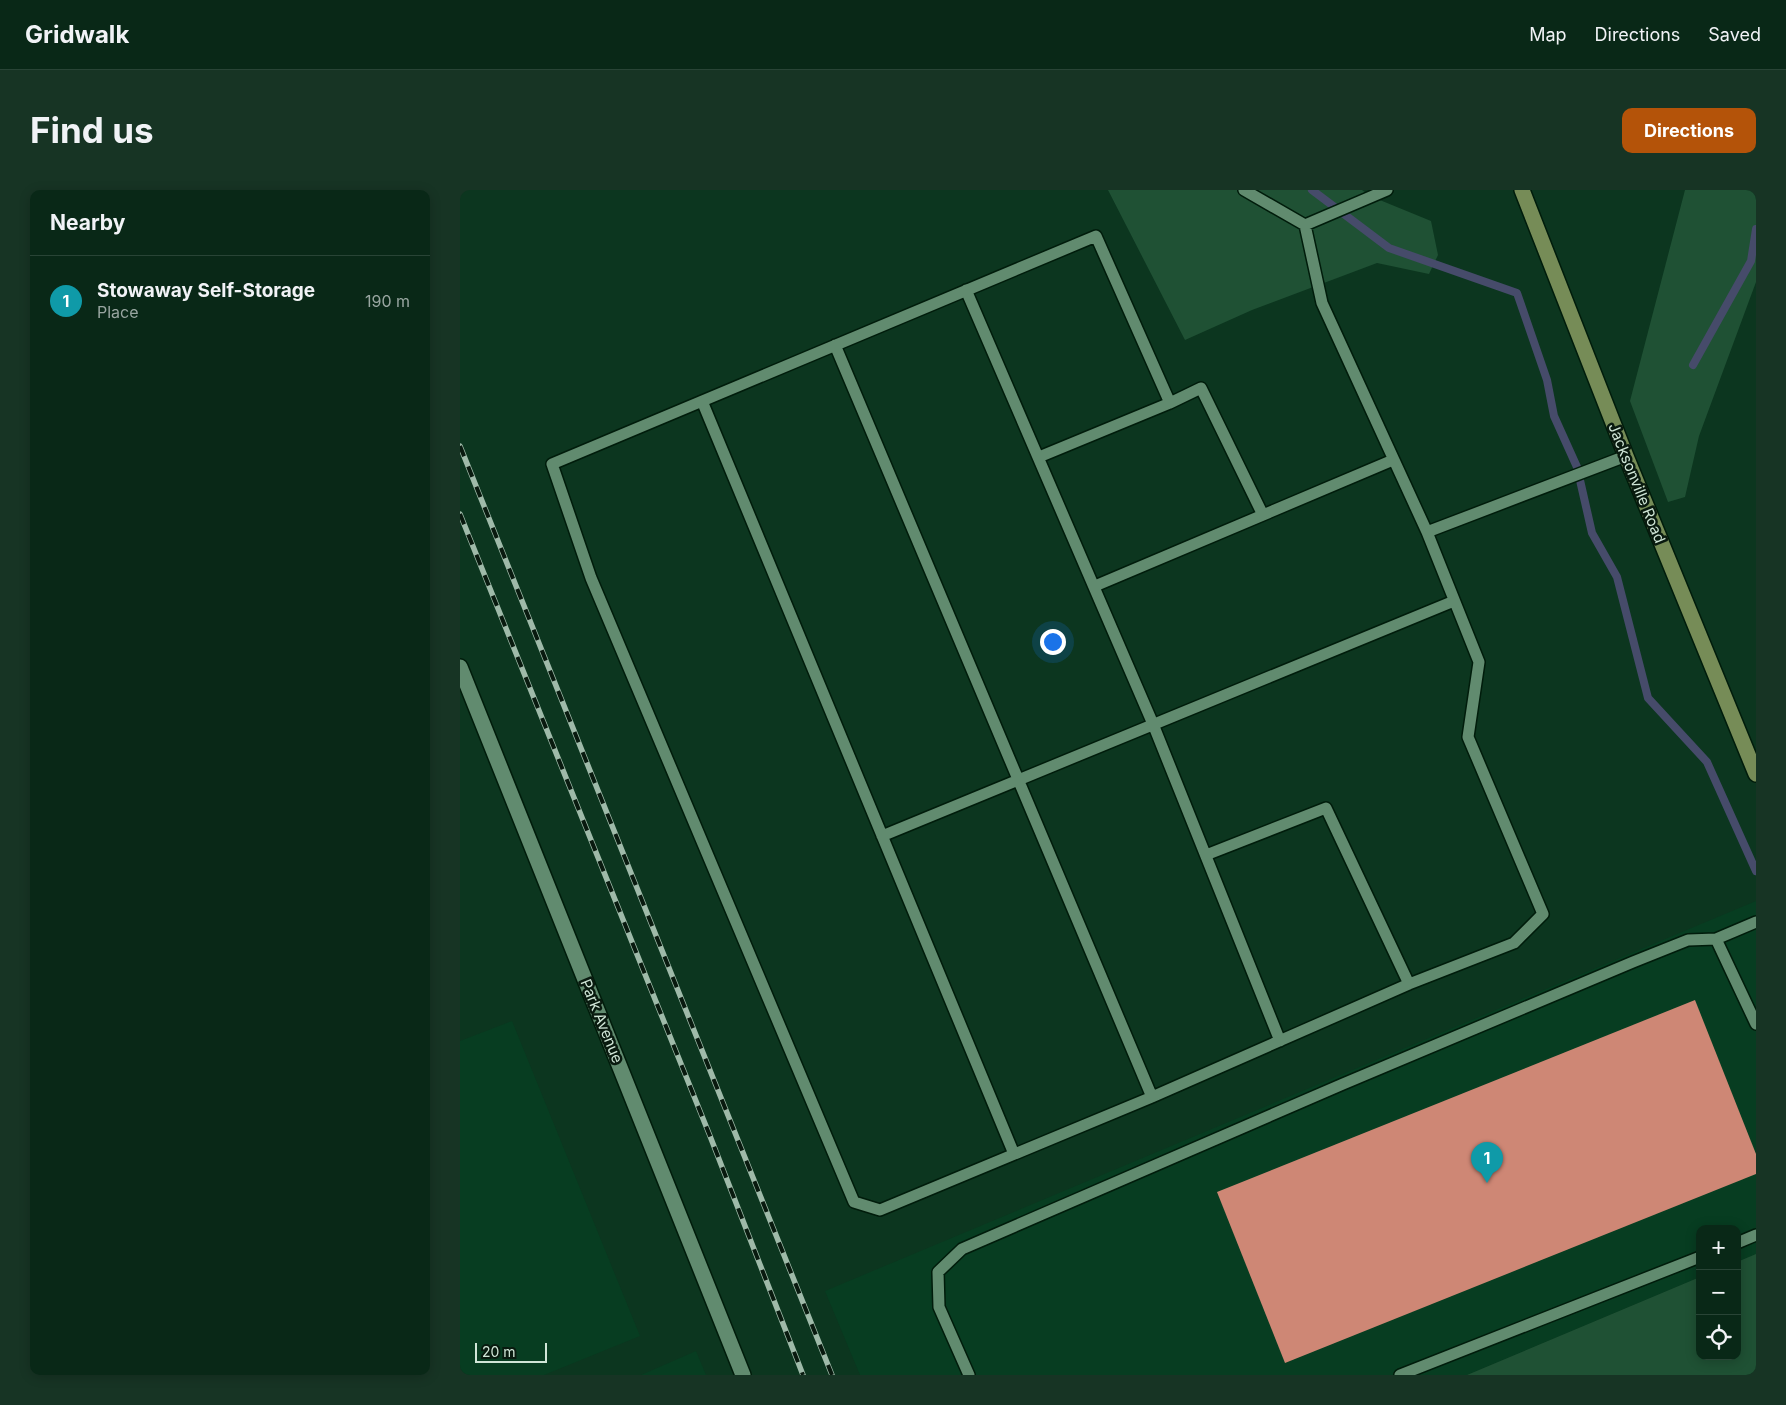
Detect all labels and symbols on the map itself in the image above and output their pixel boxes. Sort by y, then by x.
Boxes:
street label: Jacksonville Road [1604,420,1670,546]
your location [1040,629,1066,655]
street label: Park Avenue [577,976,627,1066]
pin: 1 [1471,1142,1503,1183]
scale bar [475,1340,548,1363]

